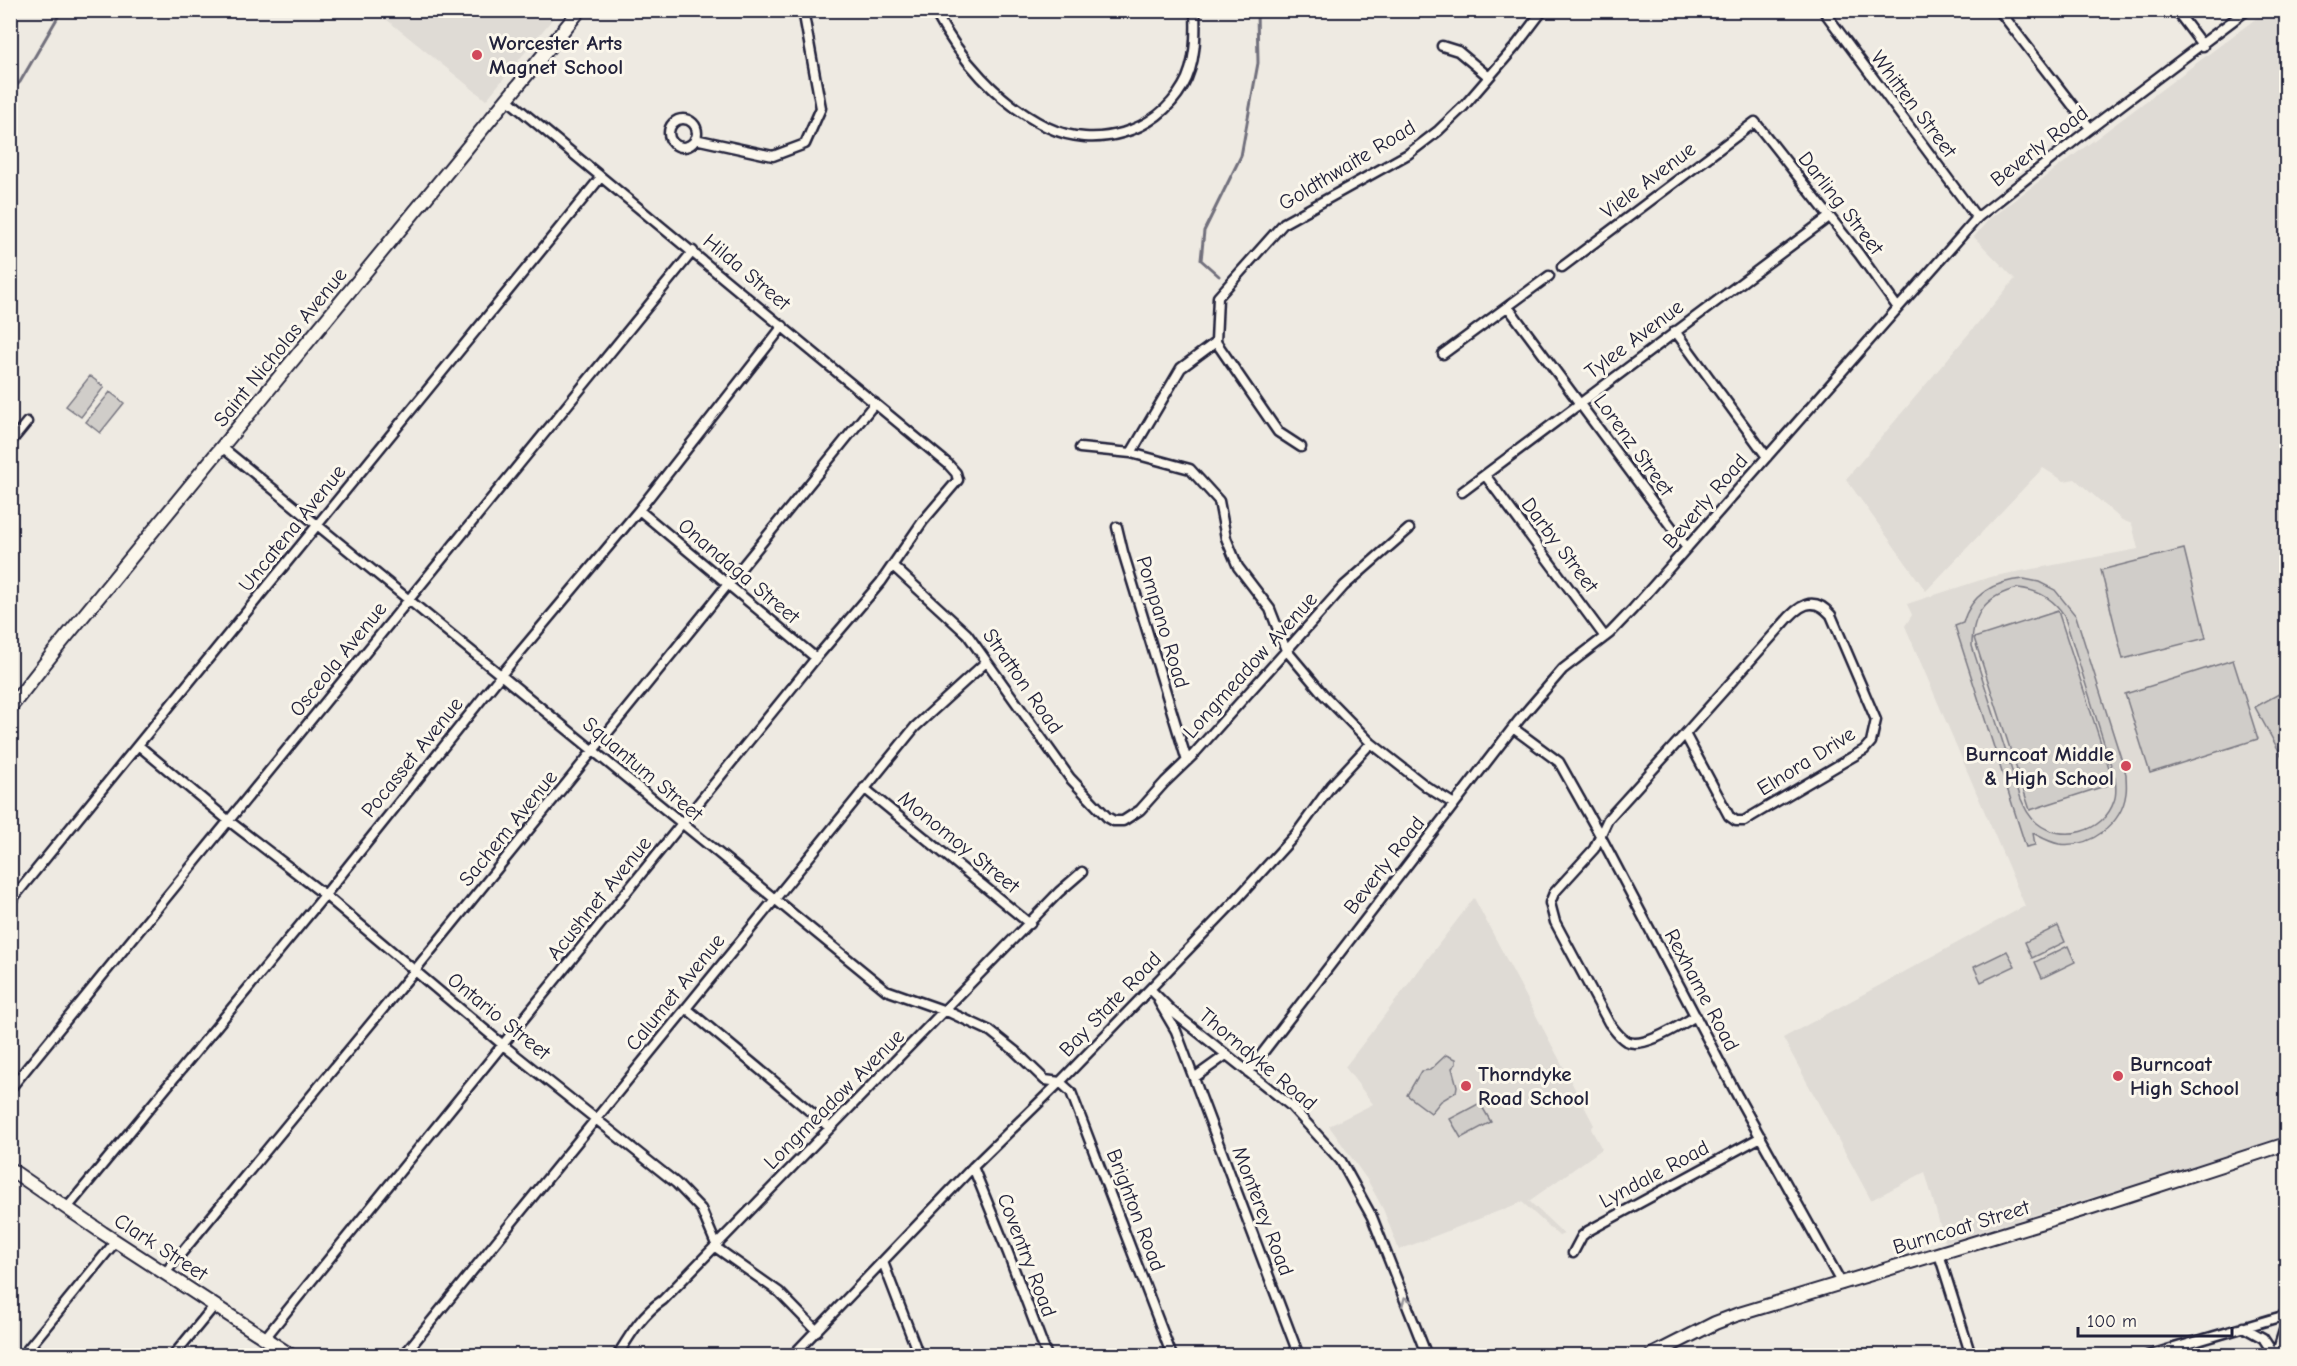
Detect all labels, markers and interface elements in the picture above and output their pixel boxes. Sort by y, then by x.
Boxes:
place label: Worcester Arts Magnet School [489,31,623,79]
street label: Whitten Street [1866,46,1963,163]
marker: Worcester Arts Magnet School [470,48,484,62]
street label: Beverly Road [1985,100,2093,192]
street label: Goldthwaite Road [1274,115,1420,215]
street label: Viele Avenue [1596,137,1700,223]
street label: Darling Street [1793,147,1889,260]
street label: Hilda Street [699,229,796,316]
street label: Saint Nicholas Avenue [208,262,352,432]
street label: Tylee Avenue [1580,294,1688,384]
street label: Lorenz Street [1589,389,1680,501]
street label: Beverly Road [1658,449,1752,553]
street label: Uncatena Avenue [233,460,351,596]
street label: Darby Street [1517,493,1604,598]
street label: Onandaga Street [673,513,805,629]
street label: Pompano Road [1132,553,1194,691]
street label: Longmeadow Avenue [1178,587,1322,743]
street label: Osceola Avenue [285,597,391,721]
street label: Stratton Road [978,624,1068,738]
street label: Pocasset Avenue [356,692,468,822]
street label: Squantum Street [578,712,709,827]
street label: Elnora Drive [1753,721,1859,801]
place label: Burncoat Middle & High School [1965,742,2114,790]
marker: Burncoat Middle & High School [2119,759,2133,773]
street label: Sachem Avenue [454,765,562,891]
street label: Monomoy Street [894,786,1025,899]
street label: Beverly Road [1338,811,1430,919]
street label: Acushnet Avenue [542,831,656,965]
street label: Rexhame Road [1660,925,1744,1055]
street label: Calumet Avenue [620,929,730,1055]
street label: Bay State Road [1054,947,1166,1061]
street label: Ontario Street [443,967,556,1065]
street label: Thorndyke Road [1194,1003,1322,1115]
street label: Longmeadow Avenue [759,1024,909,1174]
place label: Burncoat High School [2130,1052,2239,1100]
place label: Thorndyke Road School [1478,1062,1589,1110]
marker: Burncoat High School [2111,1069,2125,1083]
marker: Thorndyke Road School [1459,1079,1473,1093]
street label: Lyndale Road [1595,1135,1713,1213]
street label: Monterey Road [1227,1143,1299,1279]
street label: Brighton Road [1102,1145,1170,1275]
street label: Coventry Road [992,1190,1062,1320]
street label: Burncoat Street [1890,1195,2033,1259]
street label: Clark Street [110,1208,213,1287]
one-way arrow [1400,1296,1413,1307]
scale bar [2078,1300,2232,1338]
text: 100 m [2087,1311,2137,1332]

